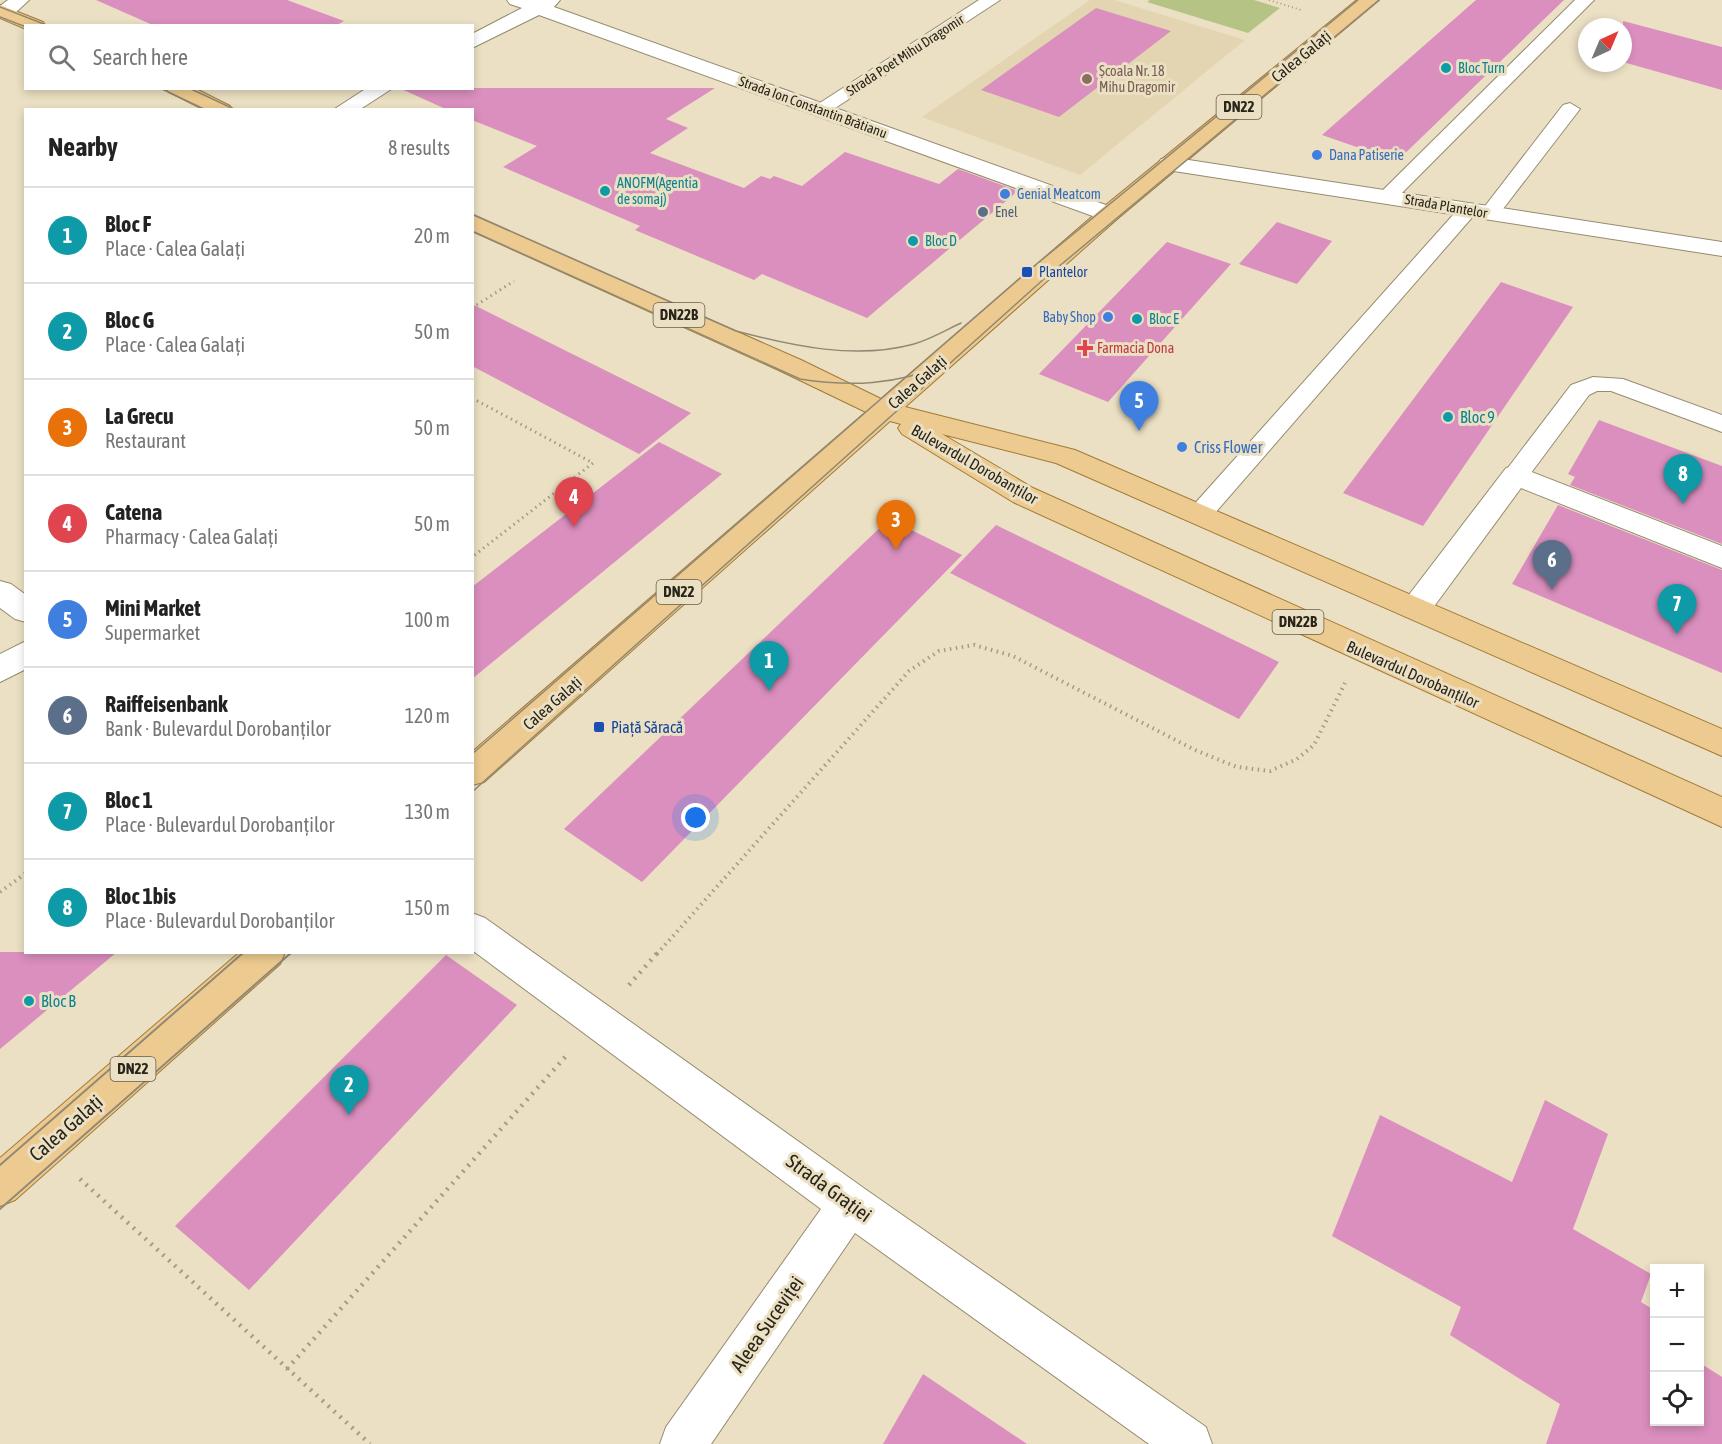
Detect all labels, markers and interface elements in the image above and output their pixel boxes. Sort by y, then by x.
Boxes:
street label: Strada Poet Mihu Dragomir [843,11,968,99]
north arrow [1578,18,1632,72]
search box [24,24,474,90]
street label: Calea Galați [1268,27,1335,86]
icon: search [45,41,78,74]
text: Search here [93,44,188,70]
place label: Bloc Turn [1458,60,1505,76]
marker: Bloc Turn [1439,61,1453,75]
place label: Școala Nr. 18 Mihu Dragomir [1099,63,1176,95]
marker: Școala Nr. 18 Mihu Dragomir [1080,72,1094,86]
street label: Strada Ion Constantin Brătianu [737,73,889,141]
road number: DN22 [1216,95,1262,119]
text: Nearby [48,132,118,162]
text: 8 results [388,136,450,159]
place label: Dana Patiserie [1329,147,1404,163]
marker: Dana Patiserie [1310,148,1324,162]
place label: ANOFM(Agentia de somaj) [617,175,698,207]
marker: ANOFM(Agentia de somaj) [598,184,612,198]
place label: Genial Meatcom [1017,186,1101,202]
marker: Genial Meatcom [998,187,1012,201]
street label: Strada Plantelor [1403,191,1489,221]
place label: Enel [995,204,1018,220]
marker: Enel [976,205,990,219]
text: Bloc F [105,211,151,237]
text: 1 [63,224,72,247]
text: 20 m [414,224,450,247]
place label: Bloc D [925,233,957,249]
marker: Bloc D [906,234,920,248]
text: Place · Calea Galați [105,237,245,260]
place label: Plantelor [1039,264,1088,280]
marker: Plantelor [1020,265,1034,279]
road number: DN22B [654,303,704,327]
text: Bloc G [105,307,154,333]
place label: Baby Shop [1043,309,1096,325]
marker: Baby Shop [1101,310,1115,324]
place label: Bloc E [1149,311,1179,327]
marker: Bloc E [1130,312,1144,326]
text: 2 [63,320,72,343]
text: 50 m [414,320,450,343]
text: Place · Calea Galați [105,333,245,356]
place label: Farmacia Dona [1097,340,1174,356]
marker: Farmacia Dona [1078,341,1092,355]
street label: Calea Galați [884,352,951,413]
pin: 5 [1120,382,1158,431]
text: La Grecu [105,403,174,429]
place label: Bloc 9 [1460,408,1495,426]
marker: Bloc 9 [1441,410,1455,424]
text: 3 [63,416,72,439]
text: 50 m [414,416,450,439]
street label: Bulevardul Dorobanților [908,420,1042,509]
text: Restaurant [105,429,186,452]
place label: Criss Flower [1194,438,1263,456]
marker: Criss Flower [1175,440,1189,454]
pin: 8 [1664,454,1702,504]
pin: 4 [554,478,594,527]
text: Catena [105,499,162,525]
pin: 3 [876,500,916,550]
text: 4 [63,512,72,535]
text: 50 m [414,512,450,535]
text: Pharmacy · Calea Galați [105,525,278,548]
pin: 6 [1532,540,1572,590]
road number: DN22 [656,580,702,604]
pin: 7 [1658,584,1696,634]
text: Mini Market [105,595,201,621]
text: 5 [63,608,72,631]
text: 100 m [405,608,450,631]
road number: DN22B [1272,610,1324,634]
text: Supermarket [105,621,200,644]
street label: Bulevardul Dorobanților [1344,637,1482,712]
pin: 1 [750,642,788,691]
street label: Calea Galați [519,673,586,734]
text: Raiffeisenbank [105,691,228,717]
text: 6 [63,704,72,727]
text: 120 m [405,704,450,727]
text: Bank · Bulevardul Dorobanților [105,717,331,740]
place label: Piață Săracă [611,718,683,737]
marker: Piață Săracă [592,720,606,734]
text: Bloc 1 [105,787,153,813]
text: 7 [63,800,72,823]
text: 130 m [405,800,450,823]
your location [681,803,710,832]
text: Place · Bulevardul Dorobanților [105,813,334,836]
text: Bloc 1bis [105,883,176,909]
text: 8 [63,896,72,919]
text: 150 m [405,896,450,919]
text: Place · Bulevardul Dorobanților [105,909,334,932]
place label: Bloc B [41,992,76,1010]
marker: Bloc B [22,994,36,1008]
road number: DN22 [110,1057,156,1081]
pin: 2 [330,1066,368,1115]
street label: Calea Galați [24,1090,107,1166]
street label: Strada Grației [782,1149,876,1226]
map controls [1650,1264,1704,1426]
button: + [1650,1264,1704,1318]
street label: Aleea Suceviței [725,1271,808,1376]
button: − [1650,1318,1704,1372]
button: locate [1650,1372,1704,1426]

